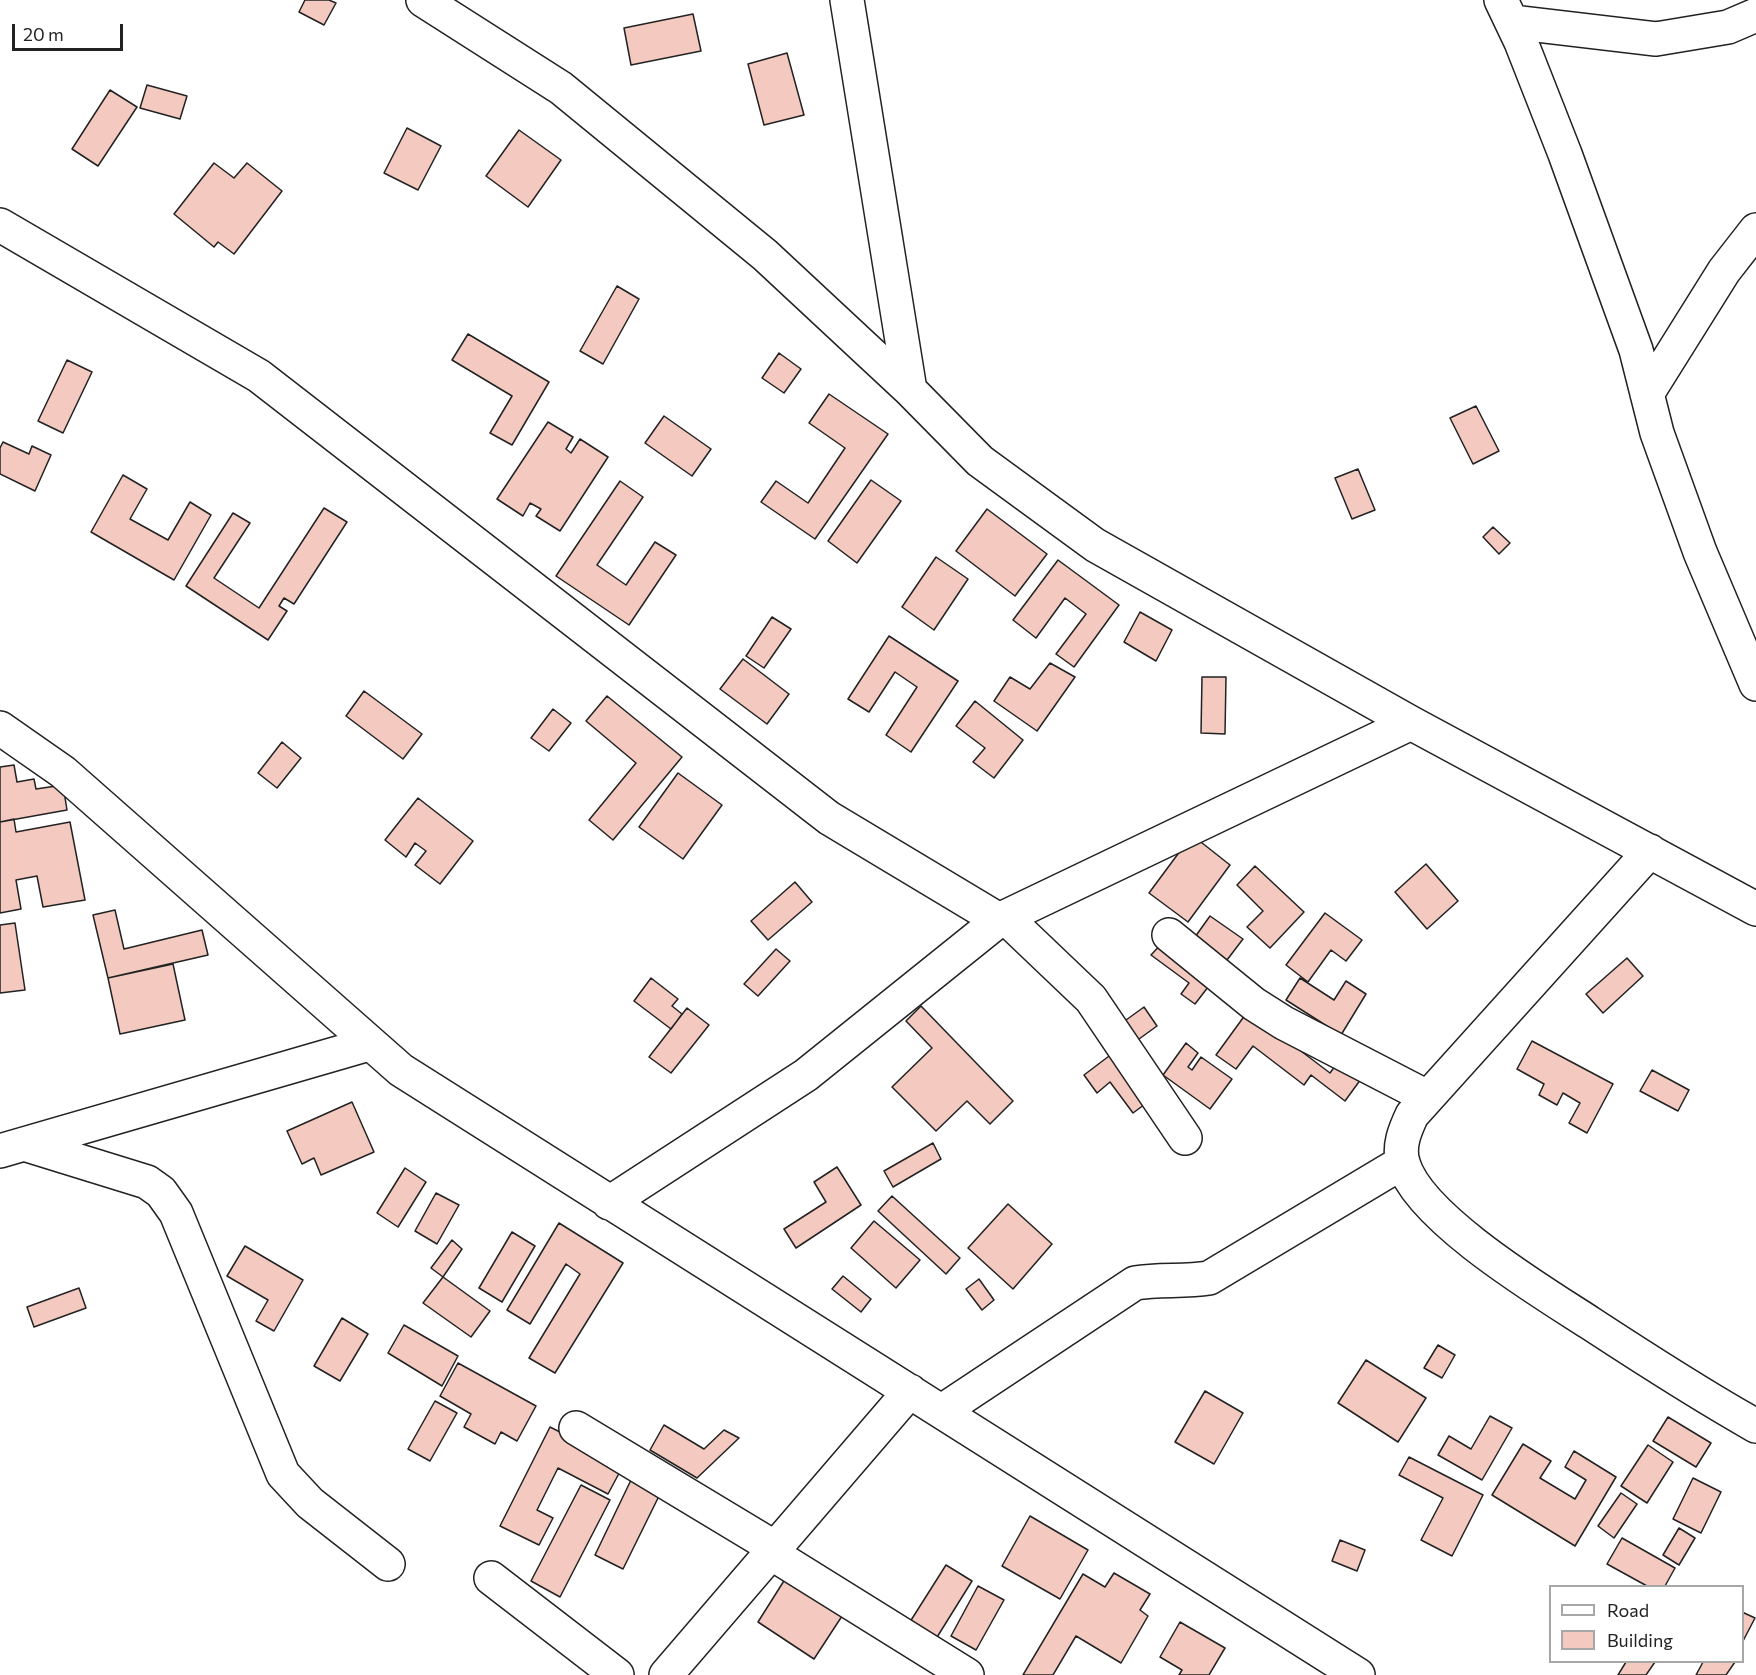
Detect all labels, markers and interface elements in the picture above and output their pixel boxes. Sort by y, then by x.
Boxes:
scale bar [15,12,126,50]
text: 20 m [23,23,64,45]
legend [1549,1585,1744,1663]
text: Road [1607,1599,1649,1621]
text: Building [1607,1629,1673,1651]

